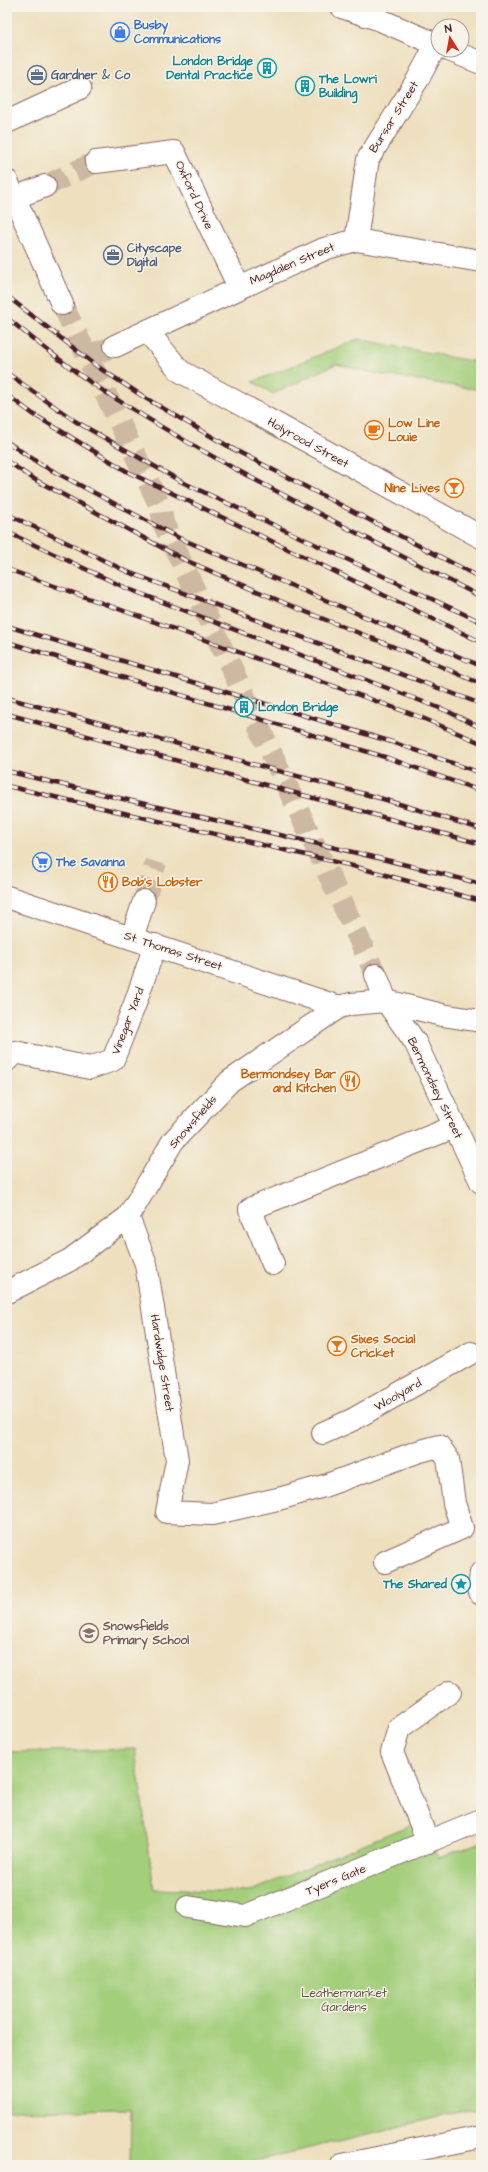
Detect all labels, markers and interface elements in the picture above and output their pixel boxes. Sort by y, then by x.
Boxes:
place label: Busby Communications [134,17,221,48]
north arrow [430,18,470,58]
shop icon: Busby Communications [109,21,131,43]
text: N [443,21,453,37]
place label: London Bridge Dental Practice [166,53,254,84]
building icon: London Bridge Dental Practice [256,57,278,79]
office icon: Gardner & Co [26,64,48,86]
place label: Gardner & Co [51,67,130,84]
place label: The Lowri Building [318,71,377,104]
building icon: The Lowri Building [294,75,316,97]
street label: Bursar Street [365,78,423,156]
street label: Oxford Drive [171,158,218,233]
street label: Magdalen Street [247,238,338,290]
place label: Cityscape Digital [127,240,182,273]
office icon: Cityscape Digital [102,244,124,266]
street label: Holyrood Street [264,414,352,473]
place label: Low Line Louie [388,415,441,446]
cafe icon: Low Line Louie [363,419,385,441]
bar icon: Nine Lives [443,477,465,499]
place label: Nine Lives [385,480,440,497]
building icon: London Bridge [233,696,255,718]
place label: London Bridge [258,699,339,718]
supermarket icon: The Savanna [31,851,53,873]
place label: The Savanna [55,854,126,871]
restaurant icon: Bob's Lobster [97,871,119,893]
place label: Bob's Lobster [122,874,203,891]
street label: St. Thomas Street [122,927,225,975]
street label: Vinegar Yard [107,985,150,1057]
street label: Bermondsey Street [402,1034,467,1142]
place label: Bermondsey Bar and Kitchen [241,1066,336,1097]
restaurant icon: Bermondsey Bar and Kitchen [339,1070,361,1092]
street label: Snowsfields [165,1092,221,1152]
street label: Hardwidge Street [145,1313,178,1413]
place label: Sixes Social Cricket [350,1331,415,1362]
bar icon: Sixes Social Cricket [326,1335,348,1357]
street label: Woolyard [371,1375,425,1416]
place icon: The Shared [450,1573,472,1595]
place label: The Shared [382,1576,448,1593]
place label: Snowsfields Primary School [102,1618,189,1650]
school or university icon: Snowsfields Primary School [78,1622,100,1644]
street label: Tyers Gate [303,1860,370,1901]
park label: Leathermarket Gardens [301,1985,387,2016]

